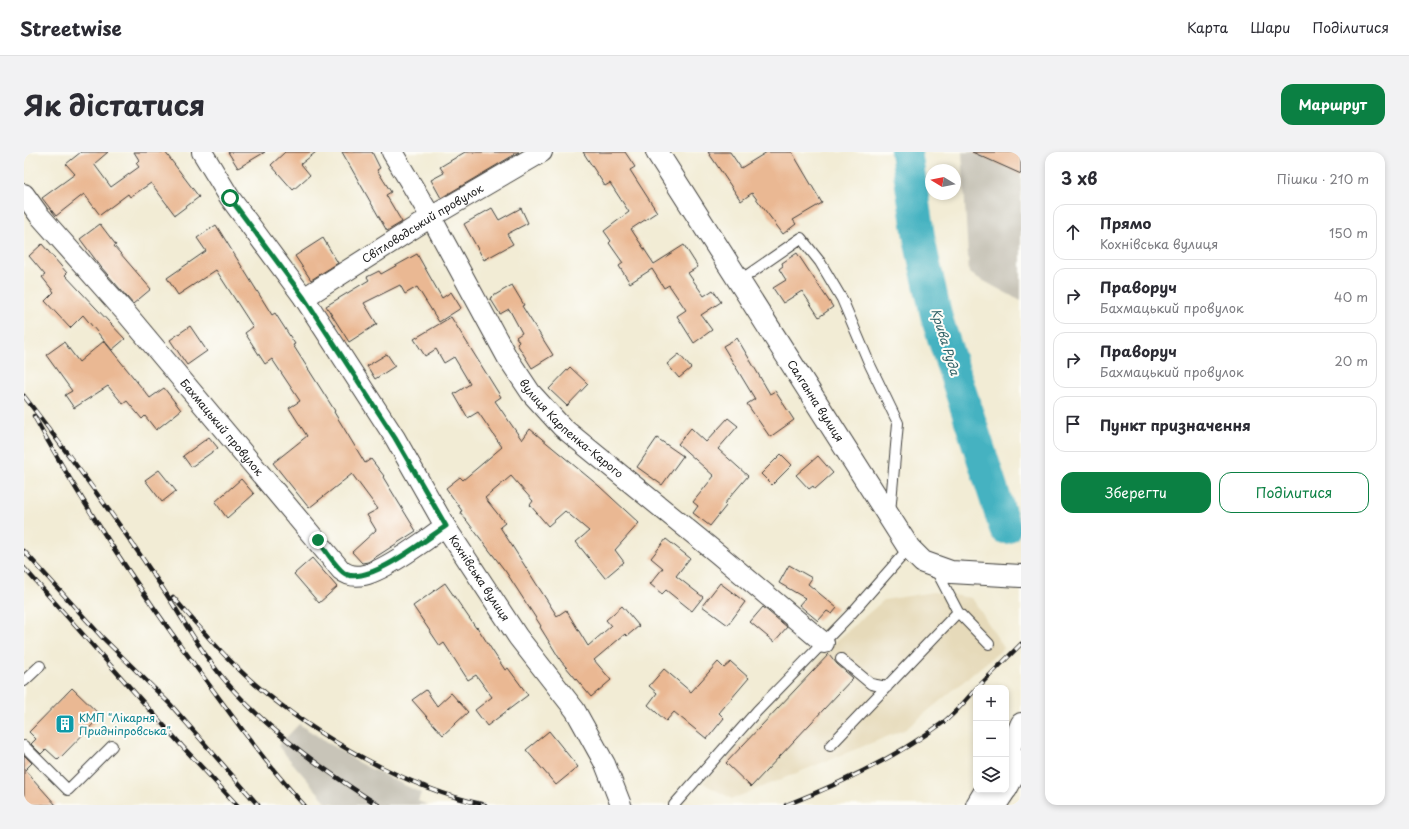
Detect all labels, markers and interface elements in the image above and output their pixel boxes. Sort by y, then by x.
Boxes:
text: Streetwise [20,14,122,42]
text: Карта [1187,17,1228,38]
text: Шари [1250,17,1290,38]
text: Поділитися [1312,17,1389,38]
text: Як дістатися [24,83,205,126]
button: Маршрут [1281,84,1385,125]
north arrow [925,164,961,200]
text: 3 хв [1061,165,1097,191]
text: Пішки · 210 m [1277,169,1369,188]
street label: Світловодський провулок [358,179,486,267]
route start [221,189,239,207]
text: Прямо [1100,211,1151,234]
icon: ahead [1062,221,1084,243]
text: 150 m [1329,223,1368,242]
text: Кохнівська вулиця [1100,234,1218,253]
text: Праворуч [1100,275,1177,298]
icon: right [1062,285,1084,307]
text: 40 m [1334,287,1368,306]
text: Бахмацький провулок [1100,298,1244,317]
water label: Крива Руда [927,306,965,378]
text: Праворуч [1100,339,1177,362]
icon: right [1062,349,1084,371]
text: 20 m [1334,351,1368,370]
street label: Салганна вулиця [783,356,848,445]
text: Бахмацький провулок [1100,362,1244,381]
street label: Бахмацький провулок [176,375,268,480]
street label: вулиця Карпенка-Карого [516,375,627,482]
icon: arrive [1062,413,1084,435]
text: Пункт призначення [1100,413,1251,436]
button: Зберегти [1061,472,1211,513]
button: Поділитися [1219,472,1369,513]
route end [309,531,327,549]
street label: Кохнівська вулиця [445,531,514,625]
map controls [973,685,1009,793]
button: + [973,685,1009,721]
place label: КМП "Лікарня Придніпровська" [79,709,171,739]
building icon: КМП "Лікарня Придніпровська" [54,713,76,735]
button: − [973,721,1009,757]
button: layers [973,757,1009,793]

